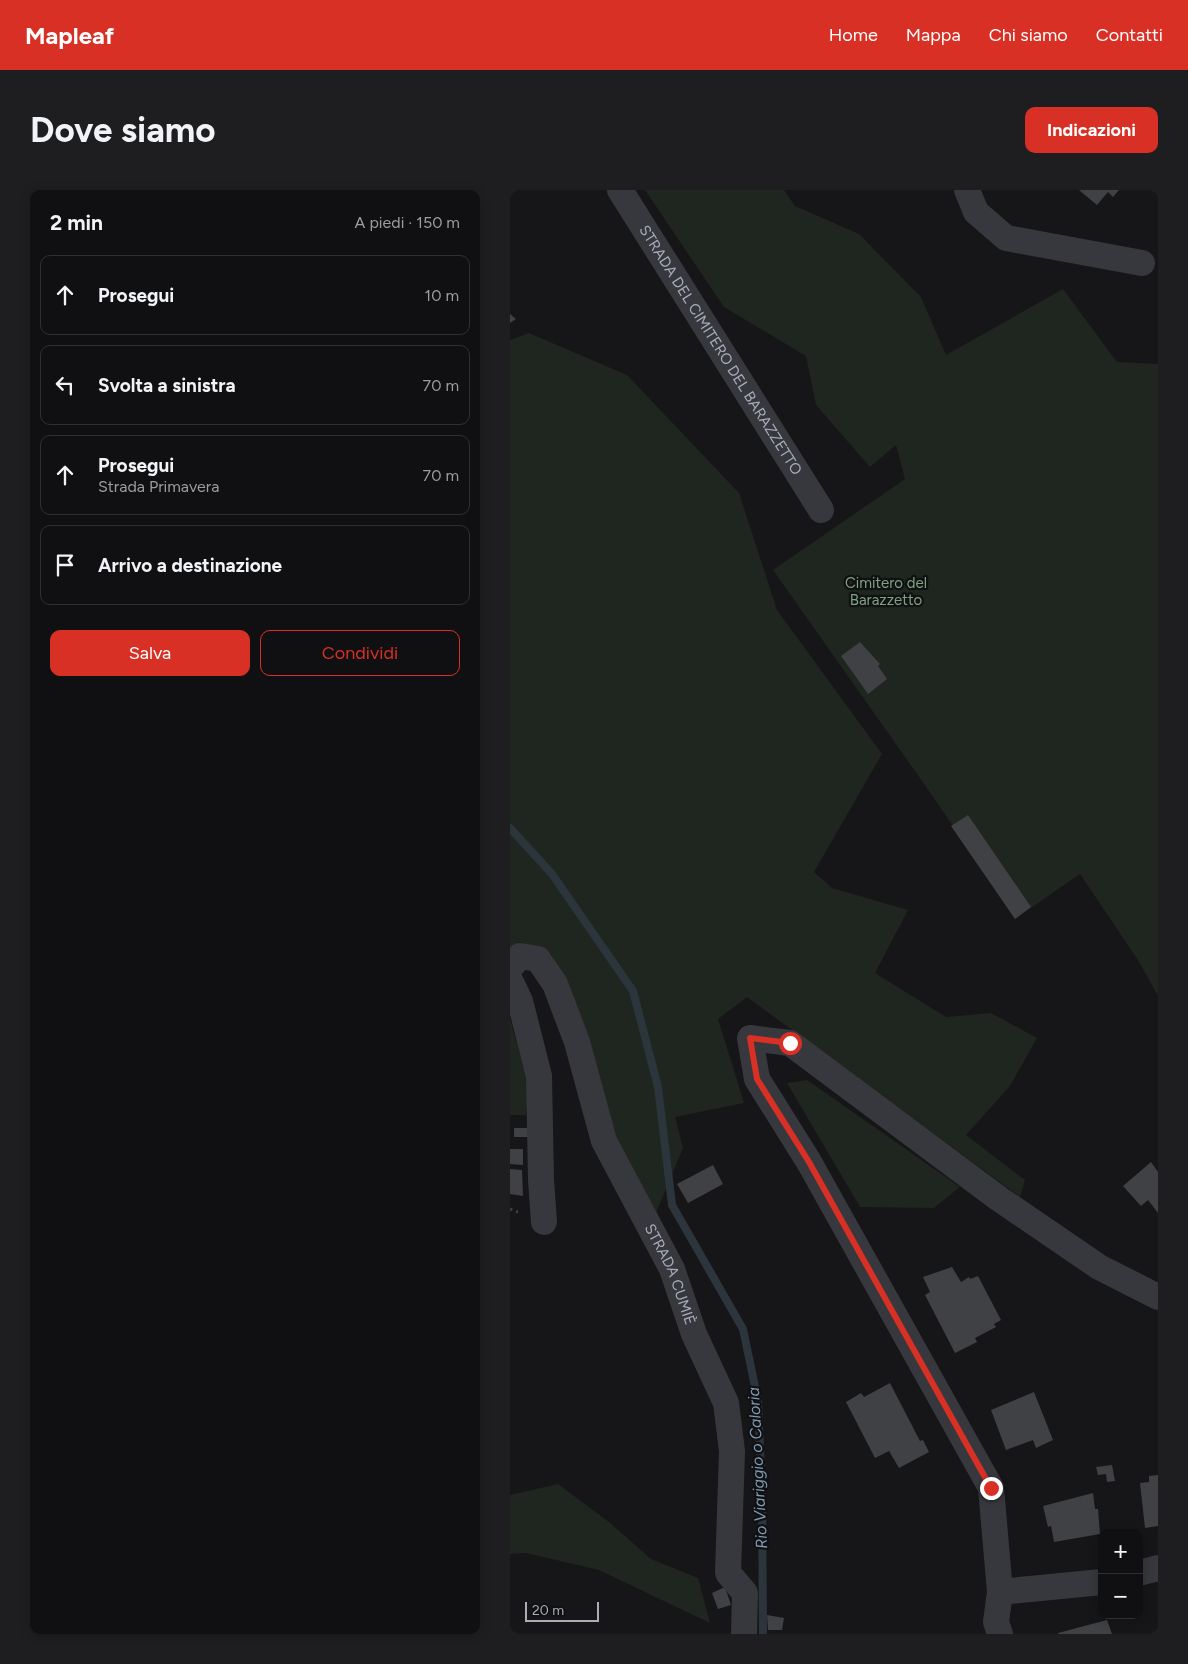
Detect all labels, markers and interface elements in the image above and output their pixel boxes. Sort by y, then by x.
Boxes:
text: Mapleaf [25,21,114,50]
text: Home [829,24,878,46]
text: Mappa [906,24,961,46]
text: Chi siamo [989,24,1068,46]
text: Contatti [1096,24,1163,46]
button: Indicazioni [1025,107,1158,153]
text: Dove siamo [30,109,216,151]
text: 2 min [50,210,103,235]
text: A piedi · 150 m [355,213,460,232]
street label: STRADA DEL CIMITERO DEL BARAZZETTO [635,222,806,478]
icon: ahead [51,281,79,309]
text: Prosegui [98,284,174,307]
text: 10 m [425,286,459,305]
icon: left [51,371,79,399]
text: Svolta a sinistra [98,374,236,397]
text: 70 m [423,376,459,395]
text: Prosegui [98,454,174,477]
icon: ahead [51,461,79,489]
text: 70 m [423,466,459,485]
text: Strada Primavera [98,477,219,496]
icon: arrive [51,551,79,579]
text: Arrivo a destinazione [98,554,282,577]
park label: Cimitero del Barazzetto [845,574,927,609]
button: Salva [50,630,250,676]
button: Condividi [260,630,460,676]
route start [779,1032,802,1055]
street label: STRADA CUMIÈ [641,1221,699,1327]
water label: Rio Viariggio o Caloria [744,1387,771,1549]
route end [980,1477,1003,1500]
map controls [1098,1529,1143,1619]
button: + [1098,1529,1143,1574]
button: − [1098,1574,1143,1619]
scale bar [525,1599,599,1622]
text: 20 m [532,1602,564,1619]

